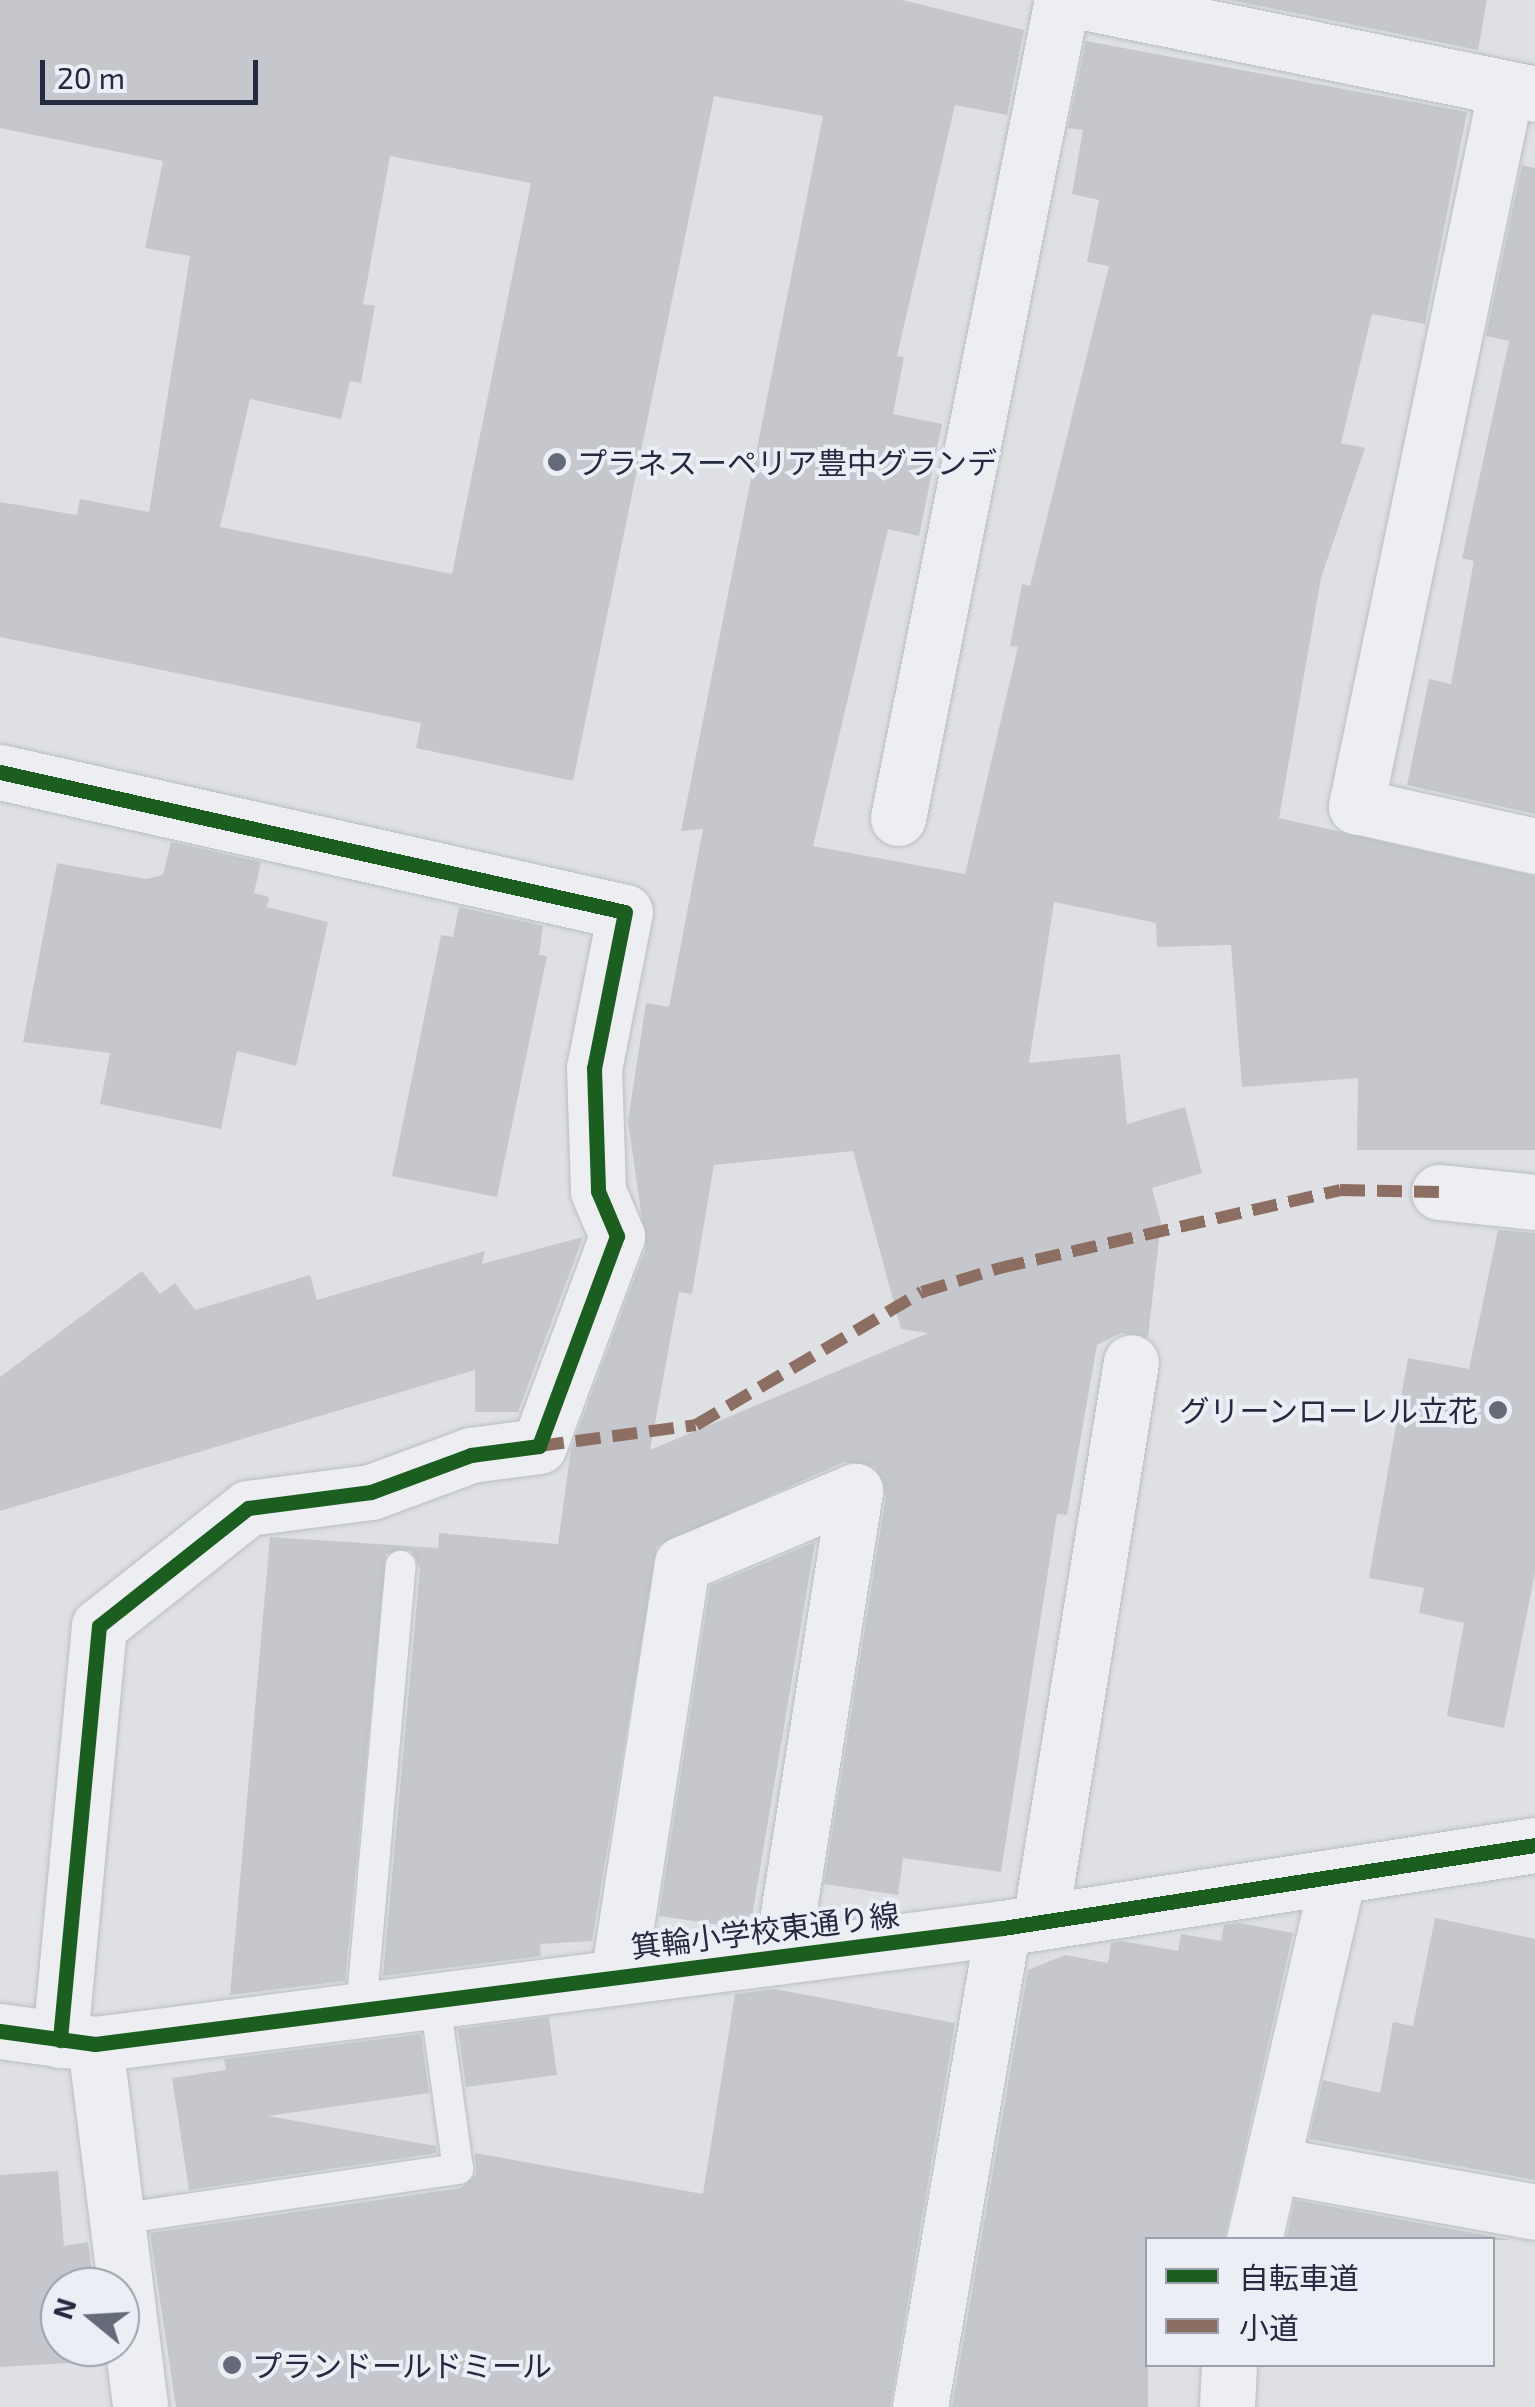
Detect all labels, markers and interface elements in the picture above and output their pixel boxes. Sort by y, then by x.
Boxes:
scale bar [45,40,262,102]
text: 20 m [57,59,125,95]
place label: プラネスーペリア豊中グランデ [577,444,997,480]
marker: プラネスーペリア豊中グランデ [546,451,568,473]
place label: グリーンローレル立花 [1178,1392,1478,1428]
marker: グリーンローレル立花 [1487,1399,1509,1421]
street label: 箕輪小学校東通り線 [629,1896,901,1964]
legend [1145,2237,1495,2367]
text: 自転車道 [1239,2259,1359,2295]
north arrow [40,2267,140,2367]
text: N [44,2293,83,2323]
text: 小道 [1239,2309,1299,2345]
place label: プランドールドミール [252,2347,552,2383]
marker: プランドールドミール [221,2354,243,2376]

